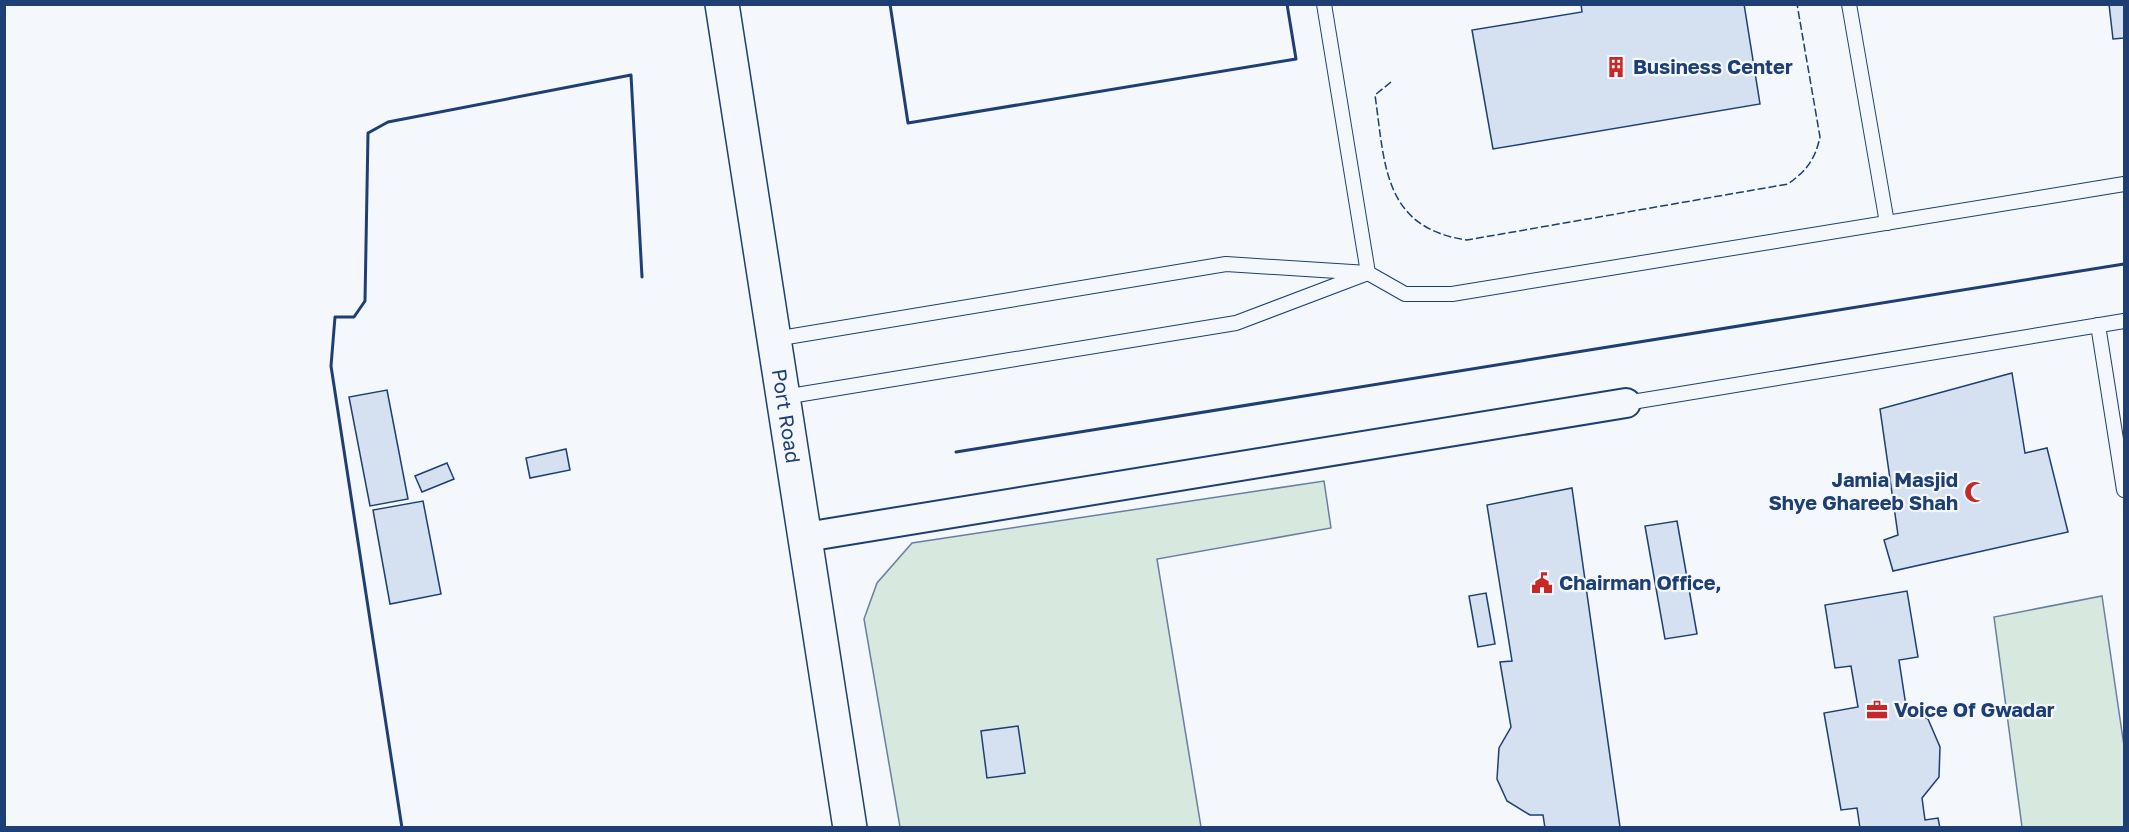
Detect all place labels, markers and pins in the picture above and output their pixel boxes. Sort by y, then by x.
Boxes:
place label: Business Center [1633,54,1793,78]
building icon: Business Center [1604,55,1628,79]
place label: Jamia Masjid Shye Ghareeb Shah [1768,467,1958,514]
mosque icon: Jamia Masjid Shye Ghareeb Shah [1963,480,1987,504]
place label: Chairman Office, [1559,570,1722,594]
public building icon: Chairman Office, [1530,571,1554,595]
place label: Voice Of Gwadar [1894,697,2055,721]
office icon: Voice Of Gwadar [1865,698,1889,722]

